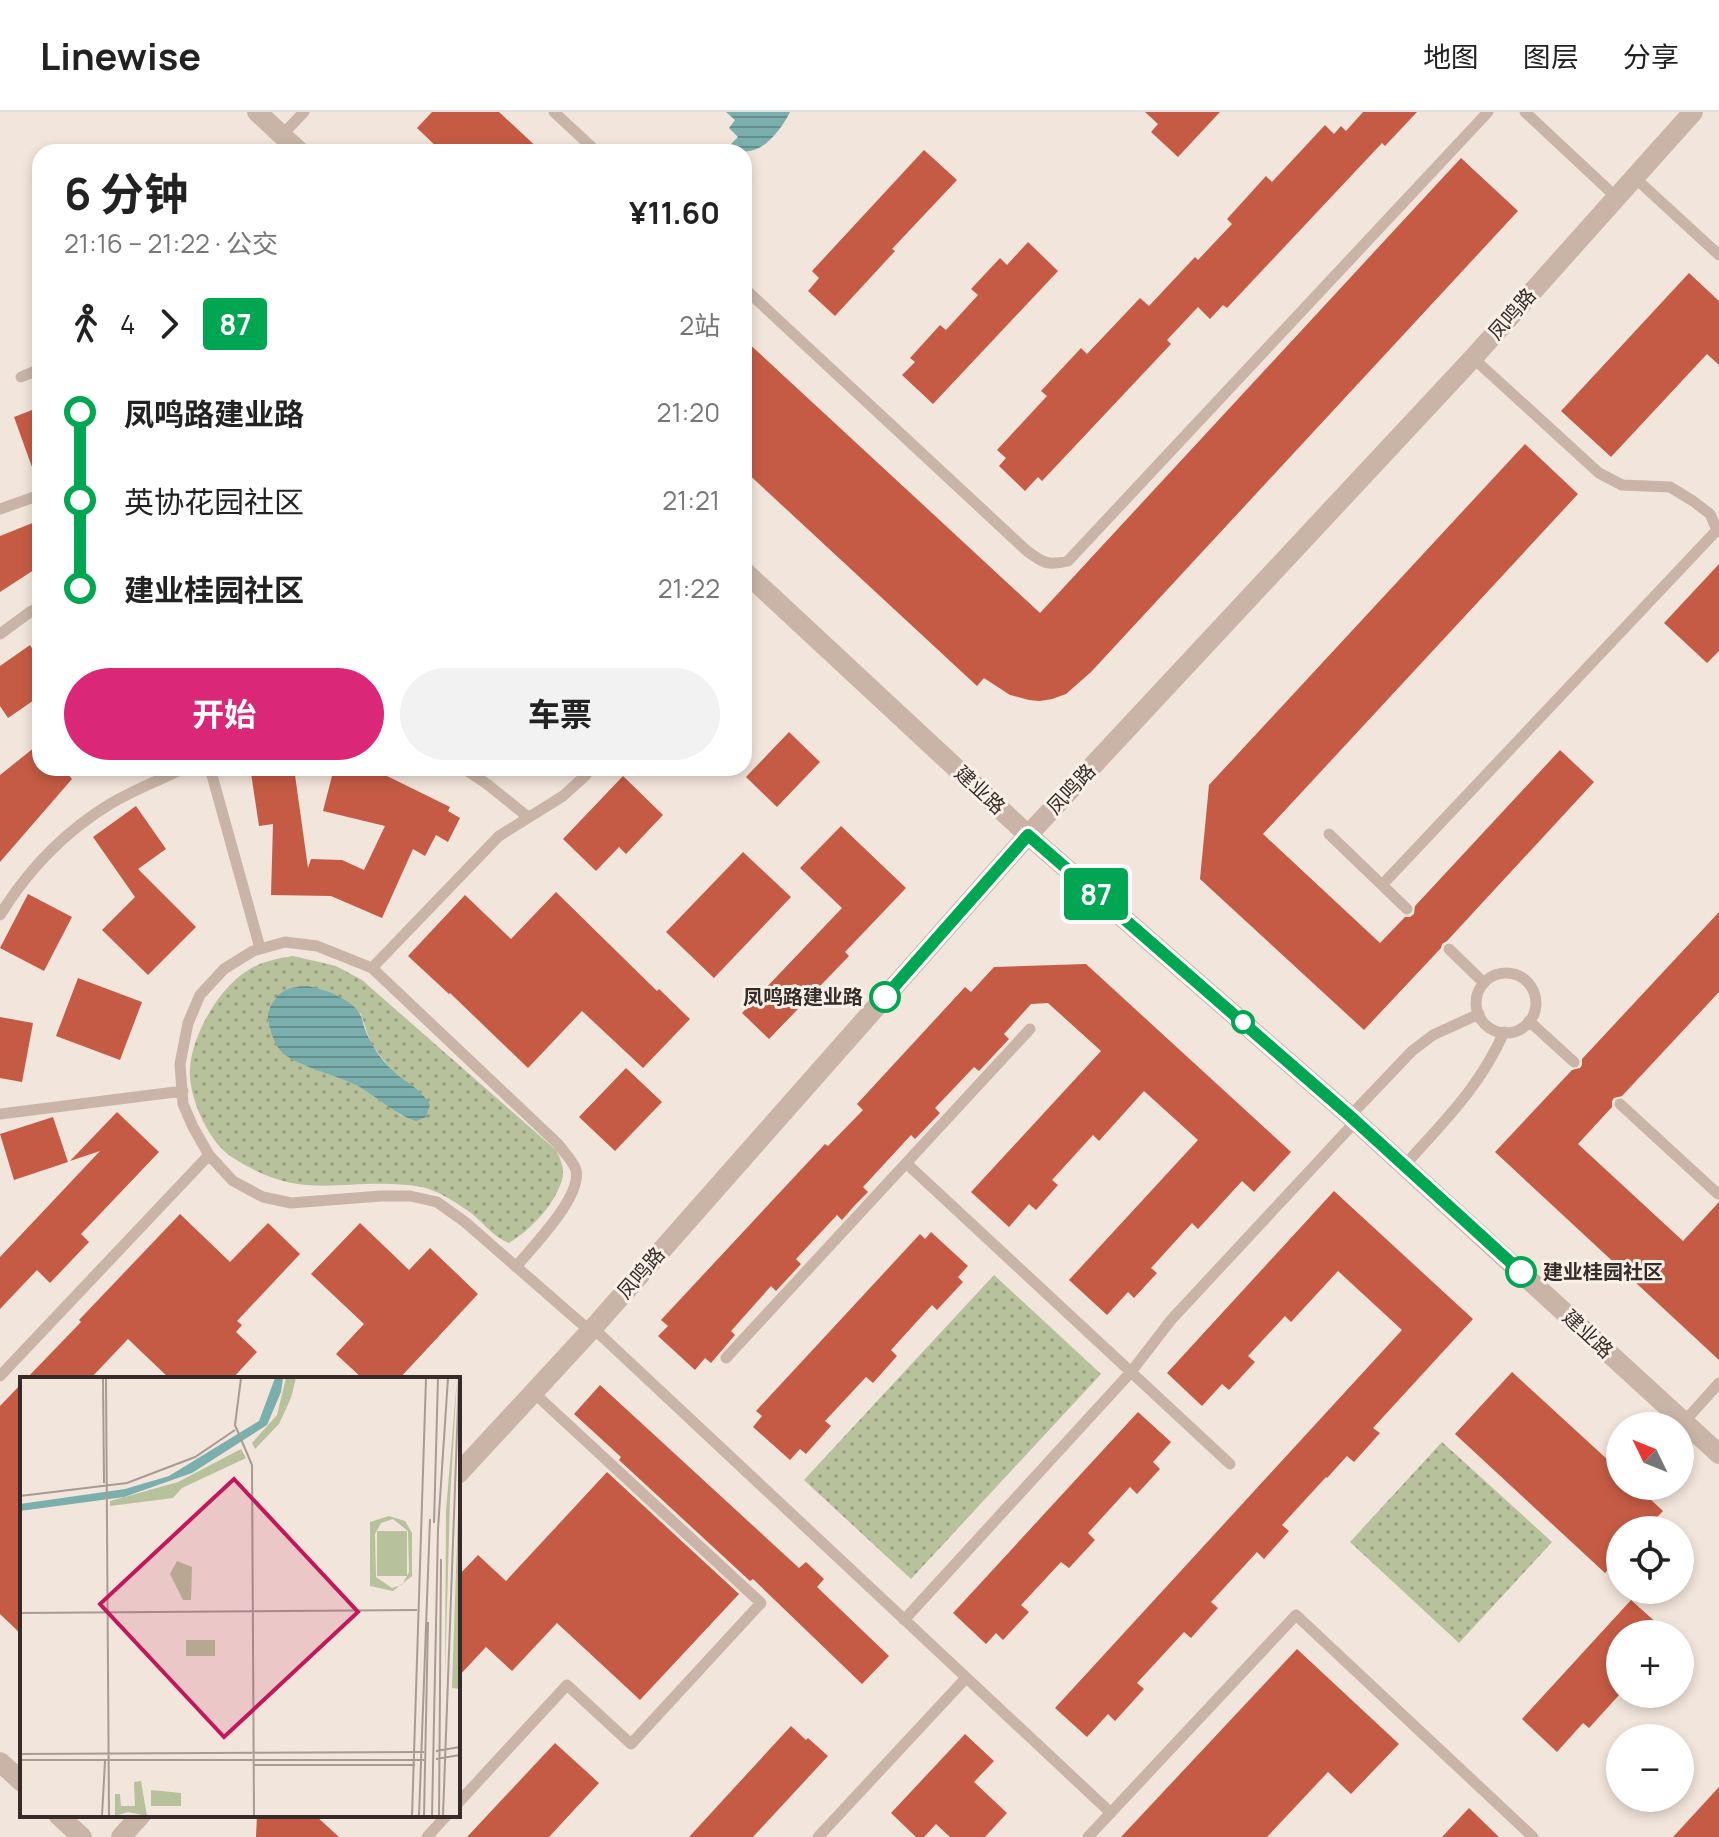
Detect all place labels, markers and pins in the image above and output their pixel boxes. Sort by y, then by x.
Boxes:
marker: 凤鸣路建业路 [870,982,900,1012]
place label: 凤鸣路建业路 [743,983,863,1010]
unlabelled marker [1232,1011,1254,1033]
marker: 建业桂园社区 [1506,1257,1536,1287]
place label: 建业桂园社区 [1543,1258,1663,1285]

